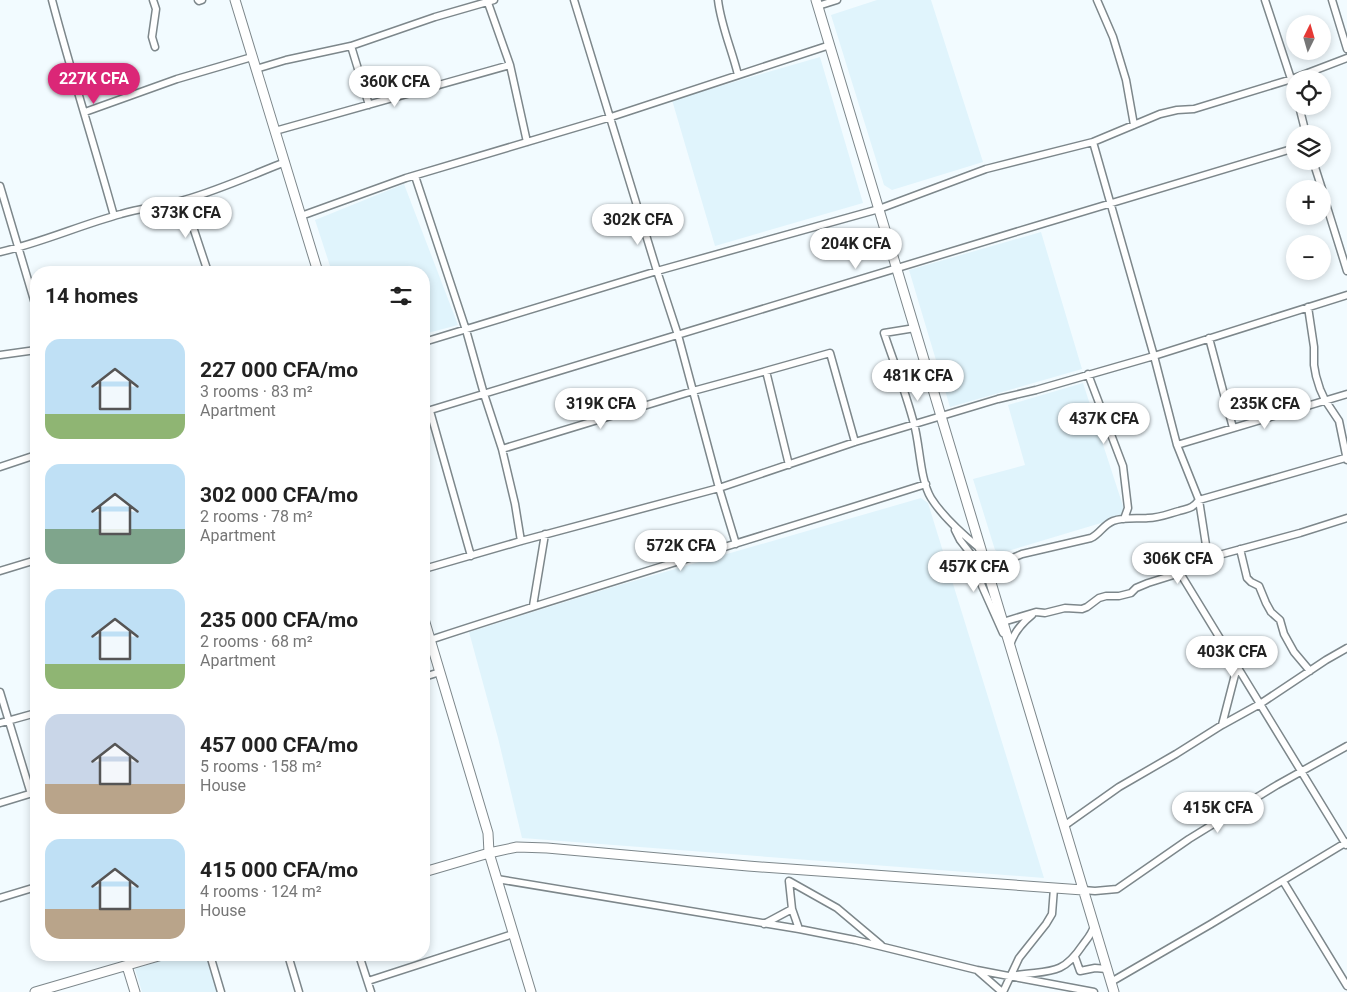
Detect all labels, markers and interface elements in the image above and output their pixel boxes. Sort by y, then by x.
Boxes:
north arrow [1286,15,1331,60]
map controls [1286,15,1331,280]
pin: 227K CFA [42,62,146,105]
pin: 360K CFA [343,66,447,108]
text: 227K CFA [59,69,129,88]
button: locate [1286,70,1331,115]
text: 360K CFA [360,72,430,91]
button: layers [1286,125,1331,170]
button: + [1286,180,1331,225]
pin: 373K CFA [134,196,238,239]
text: 373K CFA [151,203,221,222]
pin: 302K CFA [586,204,690,246]
text: 302K CFA [603,210,673,229]
pin: 204K CFA [804,228,908,270]
text: 204K CFA [821,234,891,253]
button: − [1286,235,1331,280]
icon: filters [387,282,415,310]
text: 14 homes [45,284,138,308]
text: 227 000 CFA/mo [200,358,358,382]
icon: home [85,359,145,419]
pin: 481K CFA [866,360,970,402]
text: 481K CFA [883,366,953,385]
text: 3 rooms · 83 m² [200,382,313,401]
pin: 319K CFA [549,388,653,430]
pin: 235K CFA [1213,388,1317,430]
text: 319K CFA [566,394,636,413]
text: 235K CFA [1230,394,1300,413]
text: Apartment [200,401,276,420]
pin: 437K CFA [1052,402,1156,445]
text: 437K CFA [1069,409,1139,428]
text: 302 000 CFA/mo [200,483,358,507]
icon: home [85,484,145,544]
text: 2 rooms · 78 m² [200,507,313,526]
text: Apartment [200,526,276,545]
pin: 572K CFA [629,530,733,572]
text: 572K CFA [646,536,716,555]
pin: 306K CFA [1126,542,1230,585]
text: 306K CFA [1143,549,1213,568]
pin: 457K CFA [922,550,1026,593]
text: 457K CFA [939,557,1009,576]
text: 235 000 CFA/mo [200,608,358,632]
icon: home [85,609,145,669]
text: 2 rooms · 68 m² [200,632,313,651]
pin: 403K CFA [1180,636,1284,678]
text: 403K CFA [1197,642,1267,661]
text: Apartment [200,651,276,670]
text: 457 000 CFA/mo [200,733,358,757]
icon: home [85,734,145,794]
text: 5 rooms · 158 m² [200,757,322,776]
text: House [200,776,246,795]
pin: 415K CFA [1166,792,1270,834]
text: 415K CFA [1183,798,1253,817]
text: 415 000 CFA/mo [200,858,358,882]
icon: home [85,859,145,919]
text: 4 rooms · 124 m² [200,882,322,901]
text: House [200,901,246,920]

